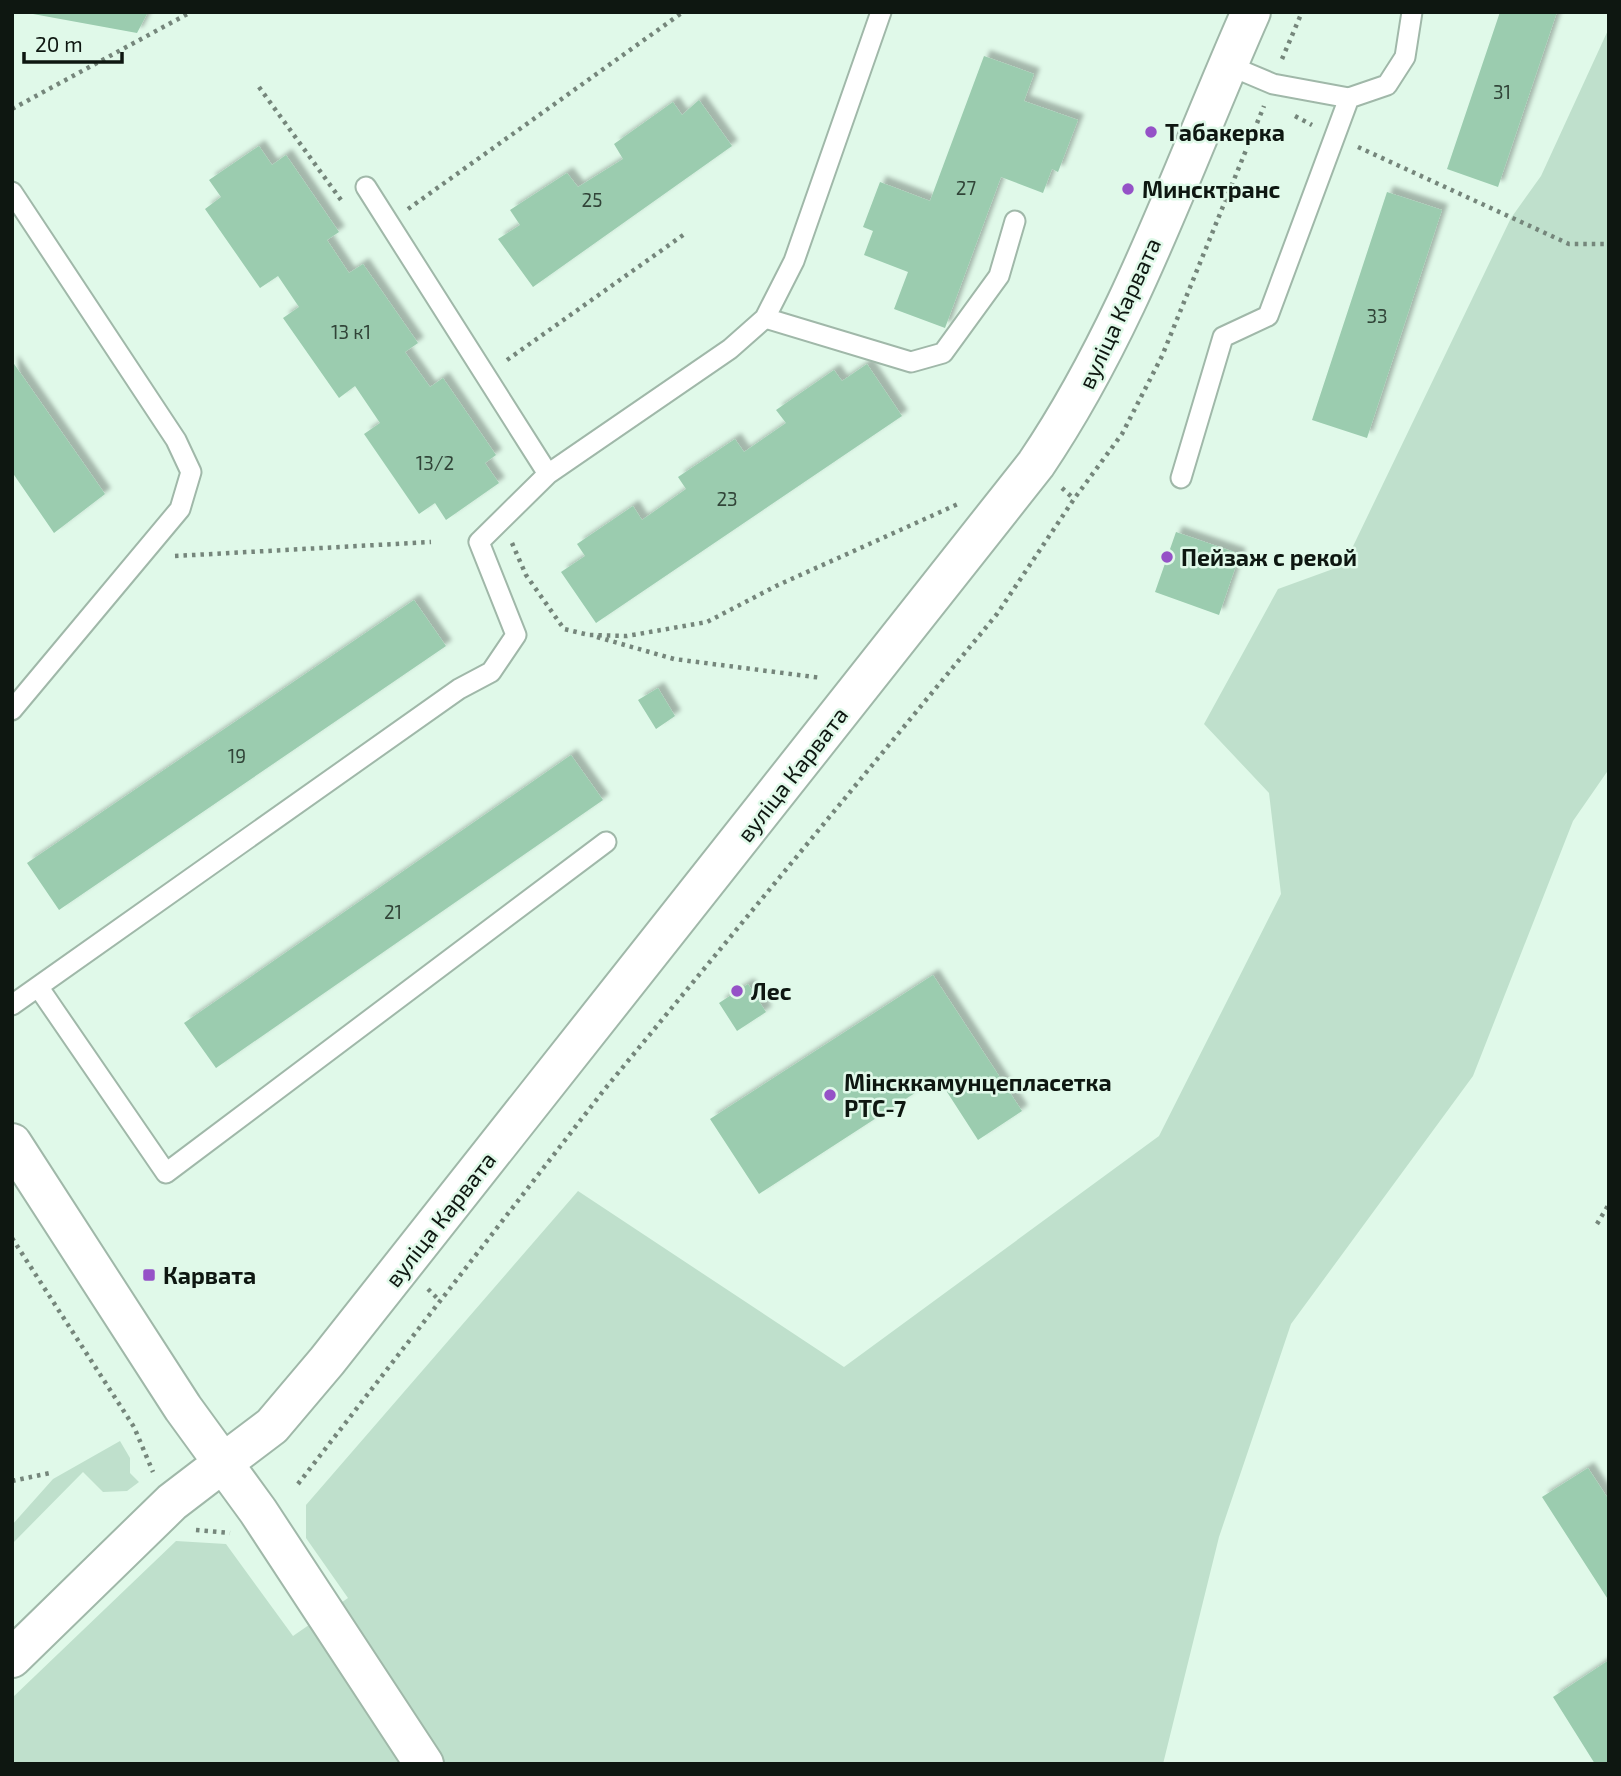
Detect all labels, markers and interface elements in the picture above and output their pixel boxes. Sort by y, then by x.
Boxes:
scale bar [24,21,122,65]
text: 20 m [35,31,83,56]
house number: 31 [1493,80,1511,103]
place label: Табакерка [1165,118,1285,146]
marker: Табакерка [1143,124,1159,140]
place label: Минсктранс [1142,175,1281,203]
house number: 27 [956,176,976,199]
marker: Минсктранс [1120,181,1136,197]
house number: 25 [582,188,602,211]
street label: вуліца Карвата [1072,233,1167,393]
house number: 33 [1366,304,1388,327]
house number: 13 к1 [331,320,371,343]
house number: 13/2 [416,451,454,474]
house number: 23 [716,487,738,510]
place label: Пейзаж с рекой [1181,543,1357,571]
marker: Пейзаж с рекой [1159,549,1175,565]
street label: вуліца Карвата [731,701,854,848]
house number: 19 [228,744,246,767]
house number: 21 [384,900,402,923]
place label: Лес [751,977,792,1005]
marker: Лес [729,983,745,999]
place label: Мінсккамунцепласетка РТС-7 [844,1068,1112,1122]
marker: Мінсккамунцепласетка РТС-7 [822,1087,838,1103]
street label: вуліца Карвата [379,1146,502,1293]
place label: Карвата [163,1261,256,1289]
marker: Карвата [141,1267,157,1283]

